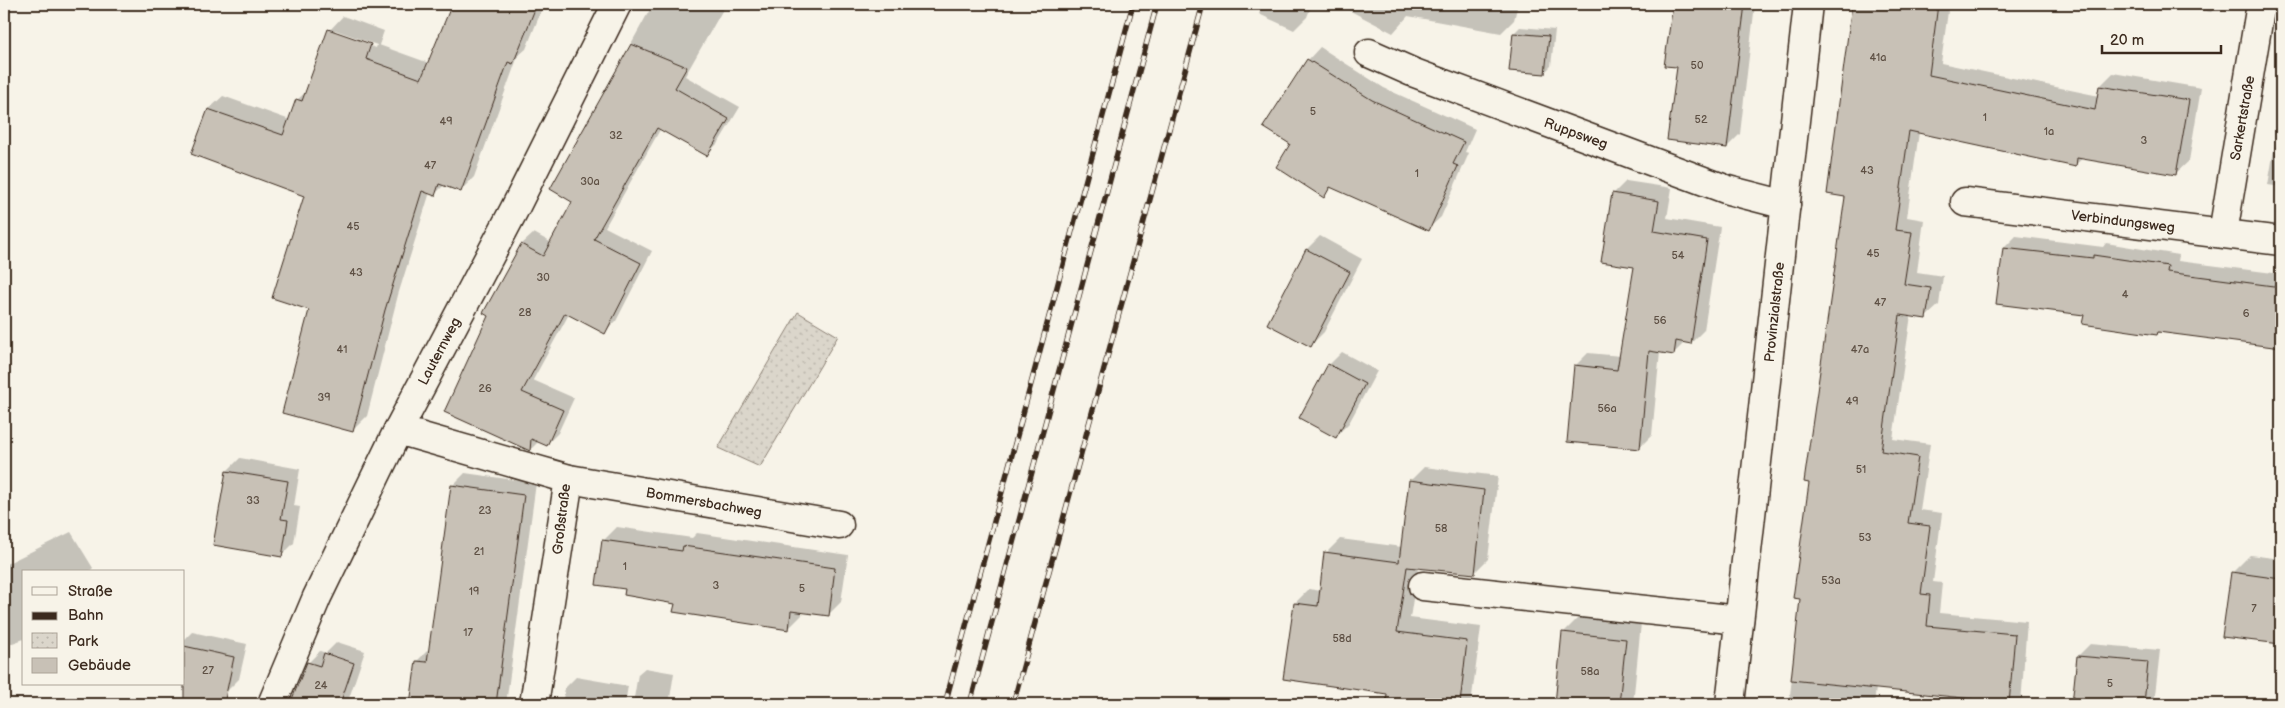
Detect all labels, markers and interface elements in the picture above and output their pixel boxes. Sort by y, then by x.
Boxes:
scale bar [2102,22,2221,54]
text: 20 m [2110,31,2144,50]
house number: 41a [1869,51,1887,64]
house number: 50 [1691,59,1704,72]
street label: Sarkertstraße [2227,74,2258,162]
house number: 5 [1310,105,1316,118]
house number: 1 [1983,111,1987,124]
house number: 52 [1695,113,1708,126]
street label: Ruppsweg [1542,114,1610,153]
house number: 49 [439,115,453,128]
house number: 1a [2044,125,2054,138]
house number: 32 [609,129,623,142]
house number: 3 [2141,134,2148,147]
house number: 47 [424,159,437,172]
house number: 43 [1860,164,1874,177]
house number: 1 [1415,167,1419,180]
house number: 30a [580,175,600,188]
street label: Verbindungsweg [2070,207,2176,236]
house number: 45 [346,220,360,233]
house number: 45 [1866,247,1880,260]
house number: 54 [1671,249,1685,262]
street label: Provinzialstraße [1761,261,1788,363]
house number: 43 [349,266,363,279]
house number: 30 [536,271,550,284]
house number: 4 [2122,288,2129,301]
house number: 47 [1874,296,1887,309]
house number: 28 [519,306,531,319]
house number: 6 [2243,307,2250,320]
house number: 56 [1653,314,1667,327]
street label: Lauternweg [415,315,464,388]
house number: 41 [337,343,347,356]
house number: 47a [1851,343,1869,356]
house number: 26 [478,382,492,395]
house number: 39 [317,391,331,404]
house number: 49 [1845,395,1859,408]
house number: 56a [1597,402,1617,415]
house number: 51 [1856,463,1866,476]
street label: Großstraße [549,483,574,555]
street label: Bommersbachweg [645,484,763,521]
house number: 33 [246,494,260,507]
house number: 23 [478,504,492,517]
house number: 58 [1435,522,1447,535]
house number: 53 [1858,531,1872,544]
house number: 21 [474,545,484,558]
house number: 1 [623,560,627,573]
legend [22,570,185,686]
house number: 53a [1821,574,1841,587]
house number: 3 [713,579,720,592]
text: Straße [68,582,113,601]
house number: 5 [799,582,805,595]
house number: 19 [469,585,479,598]
house number: 7 [2251,602,2257,615]
text: Bahn [68,606,104,625]
house number: 17 [463,626,473,639]
text: Park [68,632,99,651]
house number: 58d [1332,632,1352,645]
text: Gebäude [68,656,131,675]
house number: 27 [202,664,215,677]
house number: 58a [1581,665,1599,678]
house number: 5 [2107,677,2113,690]
house number: 24 [314,679,328,692]

